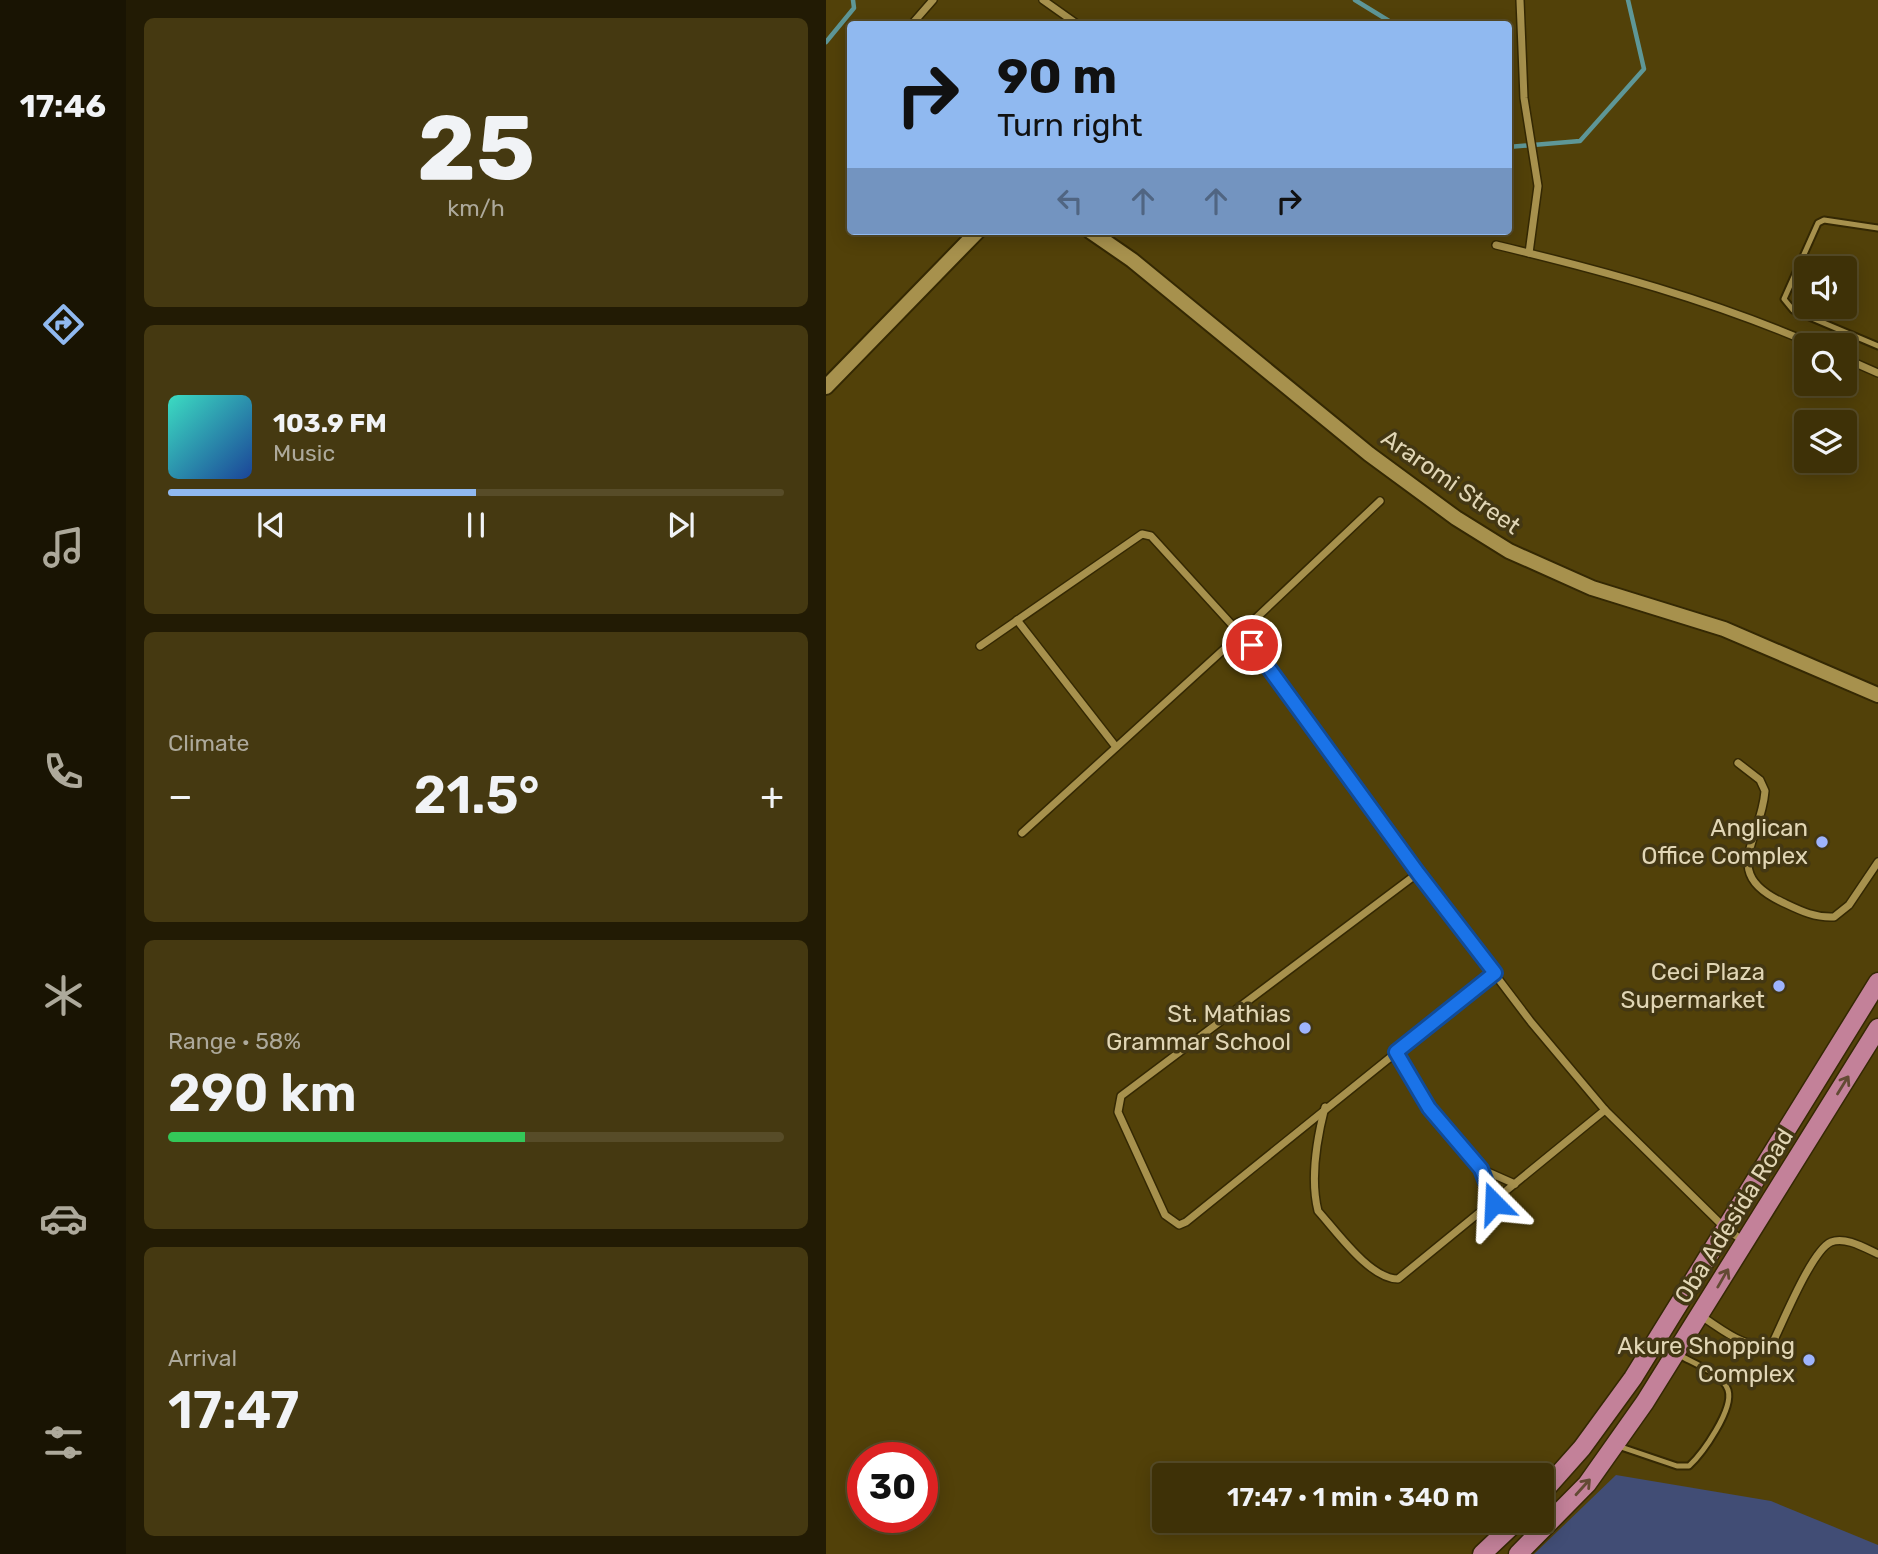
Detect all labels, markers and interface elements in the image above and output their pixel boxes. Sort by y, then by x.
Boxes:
text: 90 m [997,47,1117,105]
icon: right [882,49,973,140]
text: 17:46 [20,87,106,125]
text: 25 [417,94,535,202]
text: Turn right [997,106,1142,144]
icon: left [1051,182,1089,220]
icon: ahead [1124,182,1162,220]
icon: ahead [1197,182,1235,220]
icon: right [1270,182,1308,220]
text: km/h [447,194,505,222]
map controls [1794,256,1857,473]
button: sound [1794,256,1857,319]
icon: directions [39,300,88,349]
button: search [1794,333,1857,396]
text: 103.9 FM [273,408,387,439]
button: layers [1794,410,1857,473]
street label: Araromi Street [1376,424,1526,540]
text: Music [273,439,335,467]
icon: previous [252,506,290,544]
icon: pause [457,506,495,544]
icon: next [662,506,700,544]
icon: music [39,523,88,572]
pin [1222,615,1282,675]
icon: arrive [1233,626,1271,664]
text: Climate [168,729,249,757]
icon: phone [39,747,88,796]
text: 21.5° [413,764,540,826]
text: − [168,773,193,819]
text: + [760,773,784,819]
place label: Anglican Office Complex [1641,814,1808,870]
marker: Anglican Office Complex [1814,834,1830,850]
place label: Ceci Plaza Supermarket [1621,958,1765,1014]
icon: climate [39,971,88,1020]
marker: Ceci Plaza Supermarket [1771,978,1787,994]
place label: St. Mathias Grammar School [1106,1000,1291,1056]
marker: St. Mathias Grammar School [1297,1020,1313,1036]
text: Range · 58% [168,1027,301,1055]
text: 290 km [168,1062,357,1124]
one-way arrow [1836,1076,1850,1096]
street label: Oba Adesida Road [1669,1123,1799,1309]
position arrow [1457,1166,1531,1240]
icon: car [39,1194,88,1243]
one-way arrow [1716,1269,1730,1289]
place label: Akure Shopping Complex [1617,1332,1795,1388]
text: Arrival [168,1344,237,1372]
marker: Akure Shopping Complex [1801,1352,1817,1368]
text: 17:47 [168,1379,299,1441]
icon: filters [39,1418,88,1467]
speed limit sign: 30 [847,1442,938,1533]
one-way arrow [1574,1479,1590,1497]
text: 17:47 · 1 min · 340 m [1227,1482,1479,1513]

